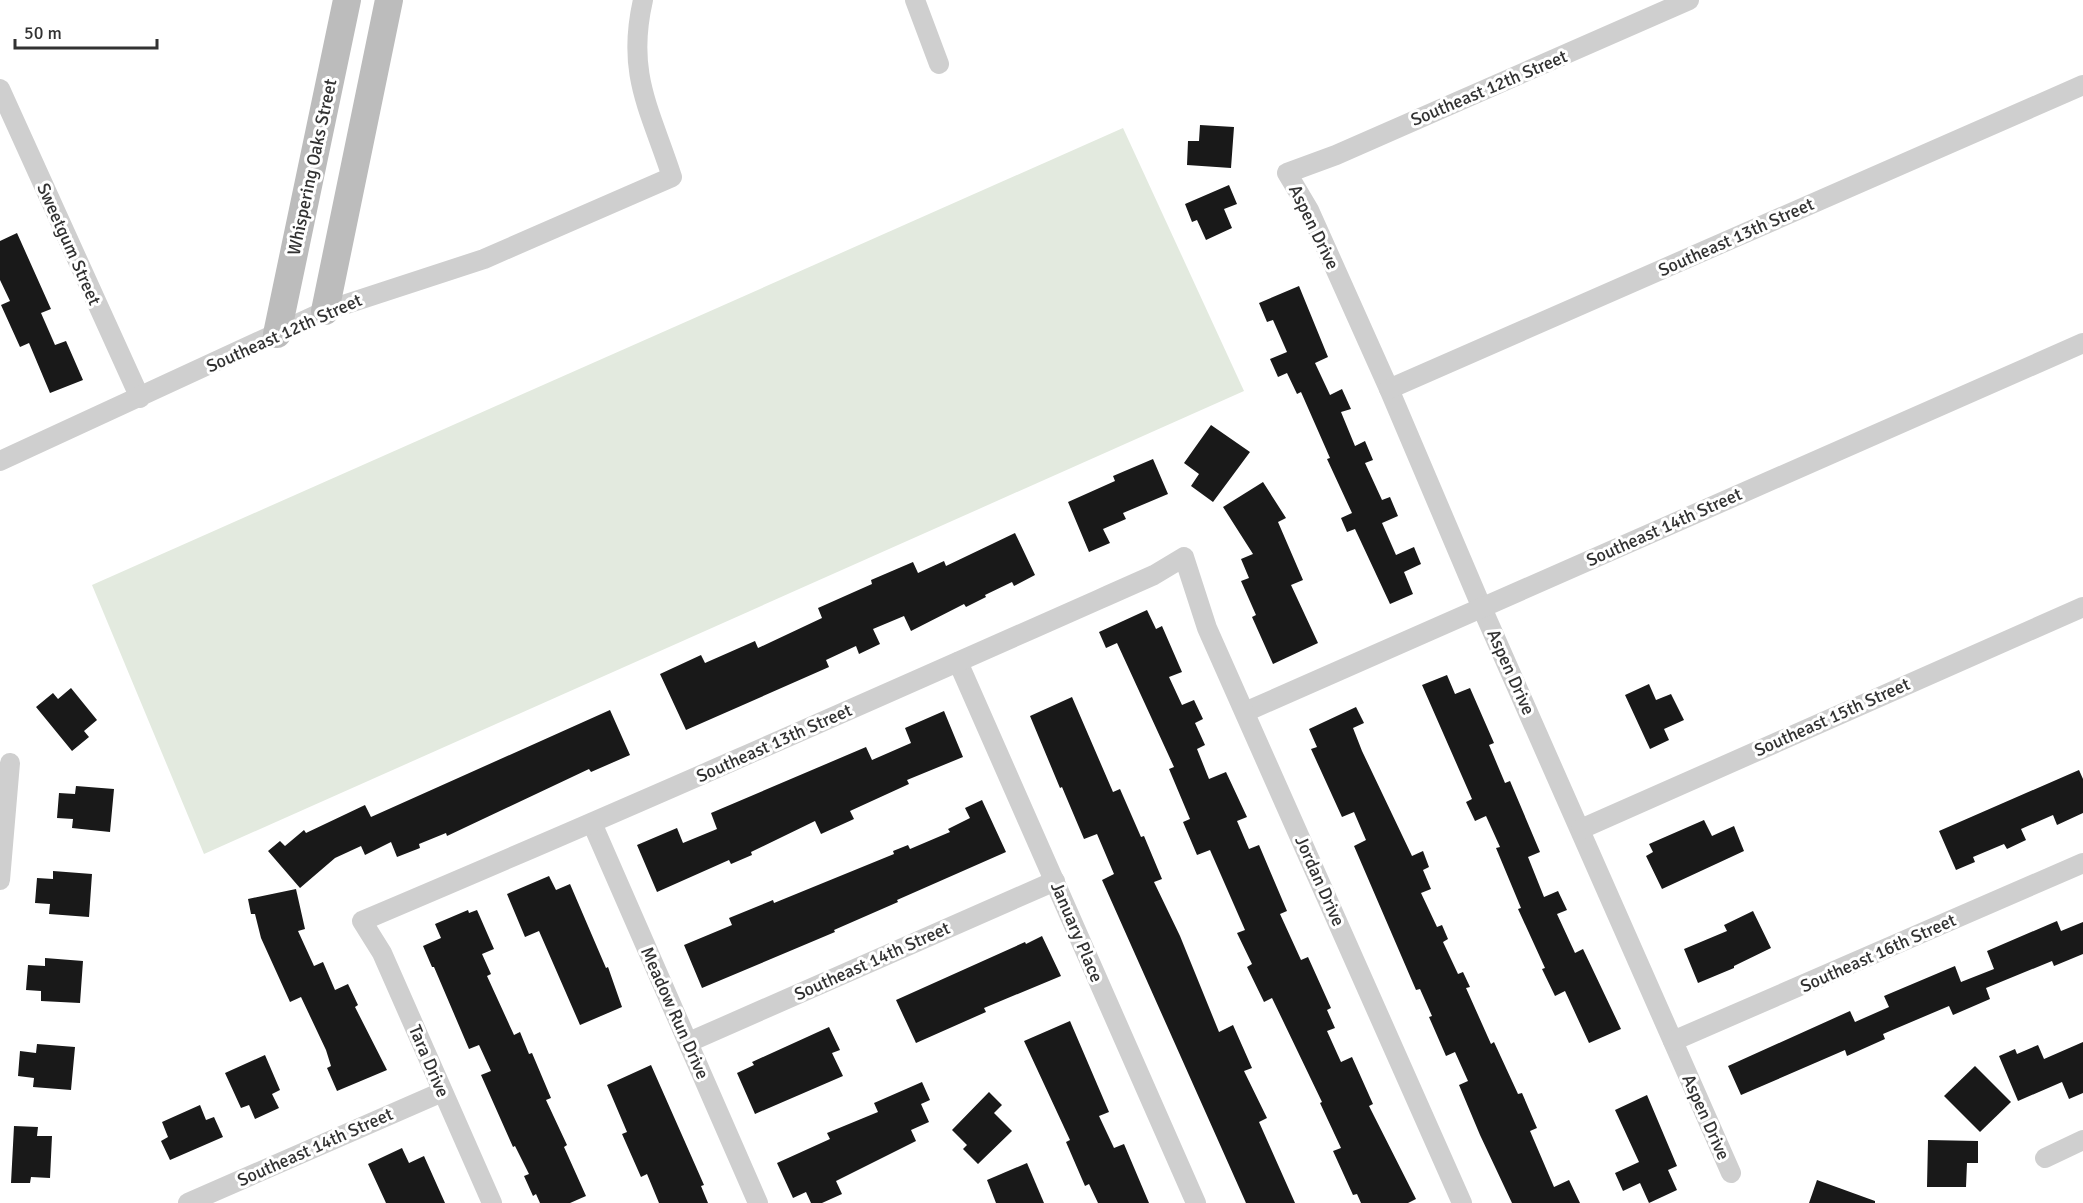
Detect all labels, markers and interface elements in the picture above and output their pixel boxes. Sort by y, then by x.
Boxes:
scale bar [15,12,158,50]
text: 50 m [24,22,62,44]
street label: Southeast 12th Street [1407,45,1571,131]
street label: Whispering Oaks Street [283,77,341,257]
street label: Sweetgum Street [32,180,106,308]
street label: Aspen Drive [1284,181,1344,273]
street label: Southeast 13th Street [1655,193,1817,281]
street label: Southeast 12th Street [203,289,365,377]
street label: Southeast 14th Street [1583,483,1745,571]
street label: Aspen Drive [1482,626,1540,718]
street label: Southeast 15th Street [1751,673,1913,761]
street label: Southeast 13th Street [693,699,855,787]
street label: Jordan Drive [1290,832,1350,930]
street label: January Place [1046,878,1108,986]
street label: Southeast 16th Street [1797,909,1959,997]
street label: Southeast 14th Street [791,917,953,1005]
street label: Meadow Run Drive [636,943,714,1083]
street label: Tara Drive [404,1021,454,1101]
street label: Aspen Drive [1677,1071,1735,1163]
street label: Southeast 14th Street [234,1103,396,1191]

